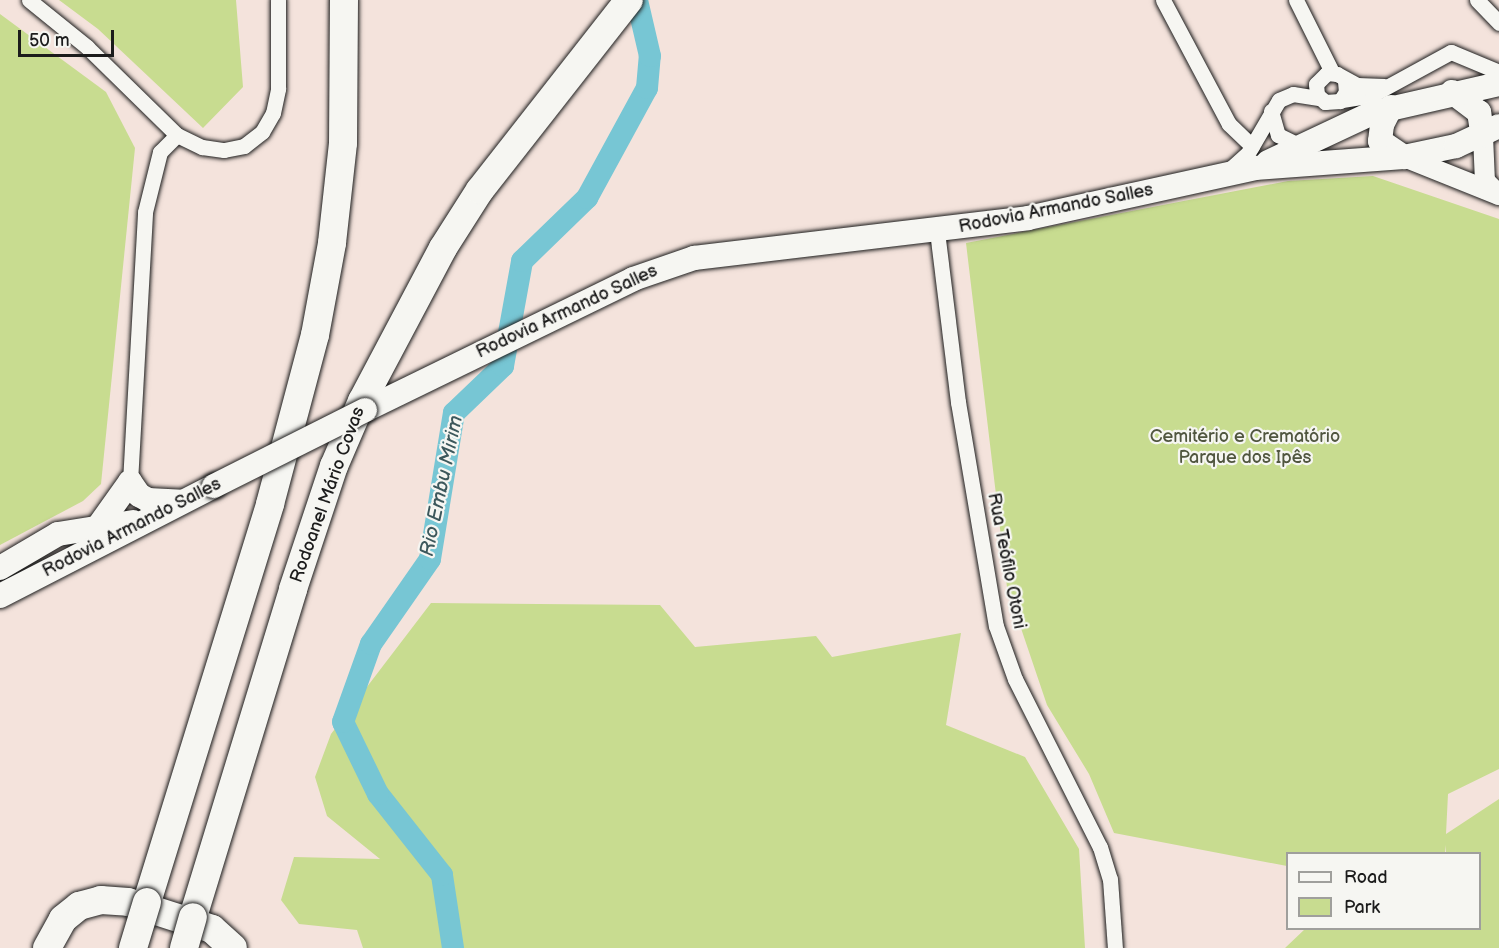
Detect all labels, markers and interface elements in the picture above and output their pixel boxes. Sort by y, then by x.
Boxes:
scale bar [21,18,117,56]
text: 50 m [29,30,70,51]
street label: Rodovia Armando Salles [957,180,1155,238]
street label: Rodovia Armando Salles [473,260,661,364]
street label: Rodoanel Mário Covas [286,404,370,586]
water label: Rio Embu Mirim [415,413,469,559]
park label: Cemitério e Crematório Parque dos Ipês [1150,427,1340,470]
street label: Rodovia Armando Salles [39,473,225,583]
street label: Rua Teófilo Otoni [982,491,1030,631]
legend [1286,852,1481,930]
text: Road [1344,867,1388,888]
text: Park [1344,897,1380,918]

